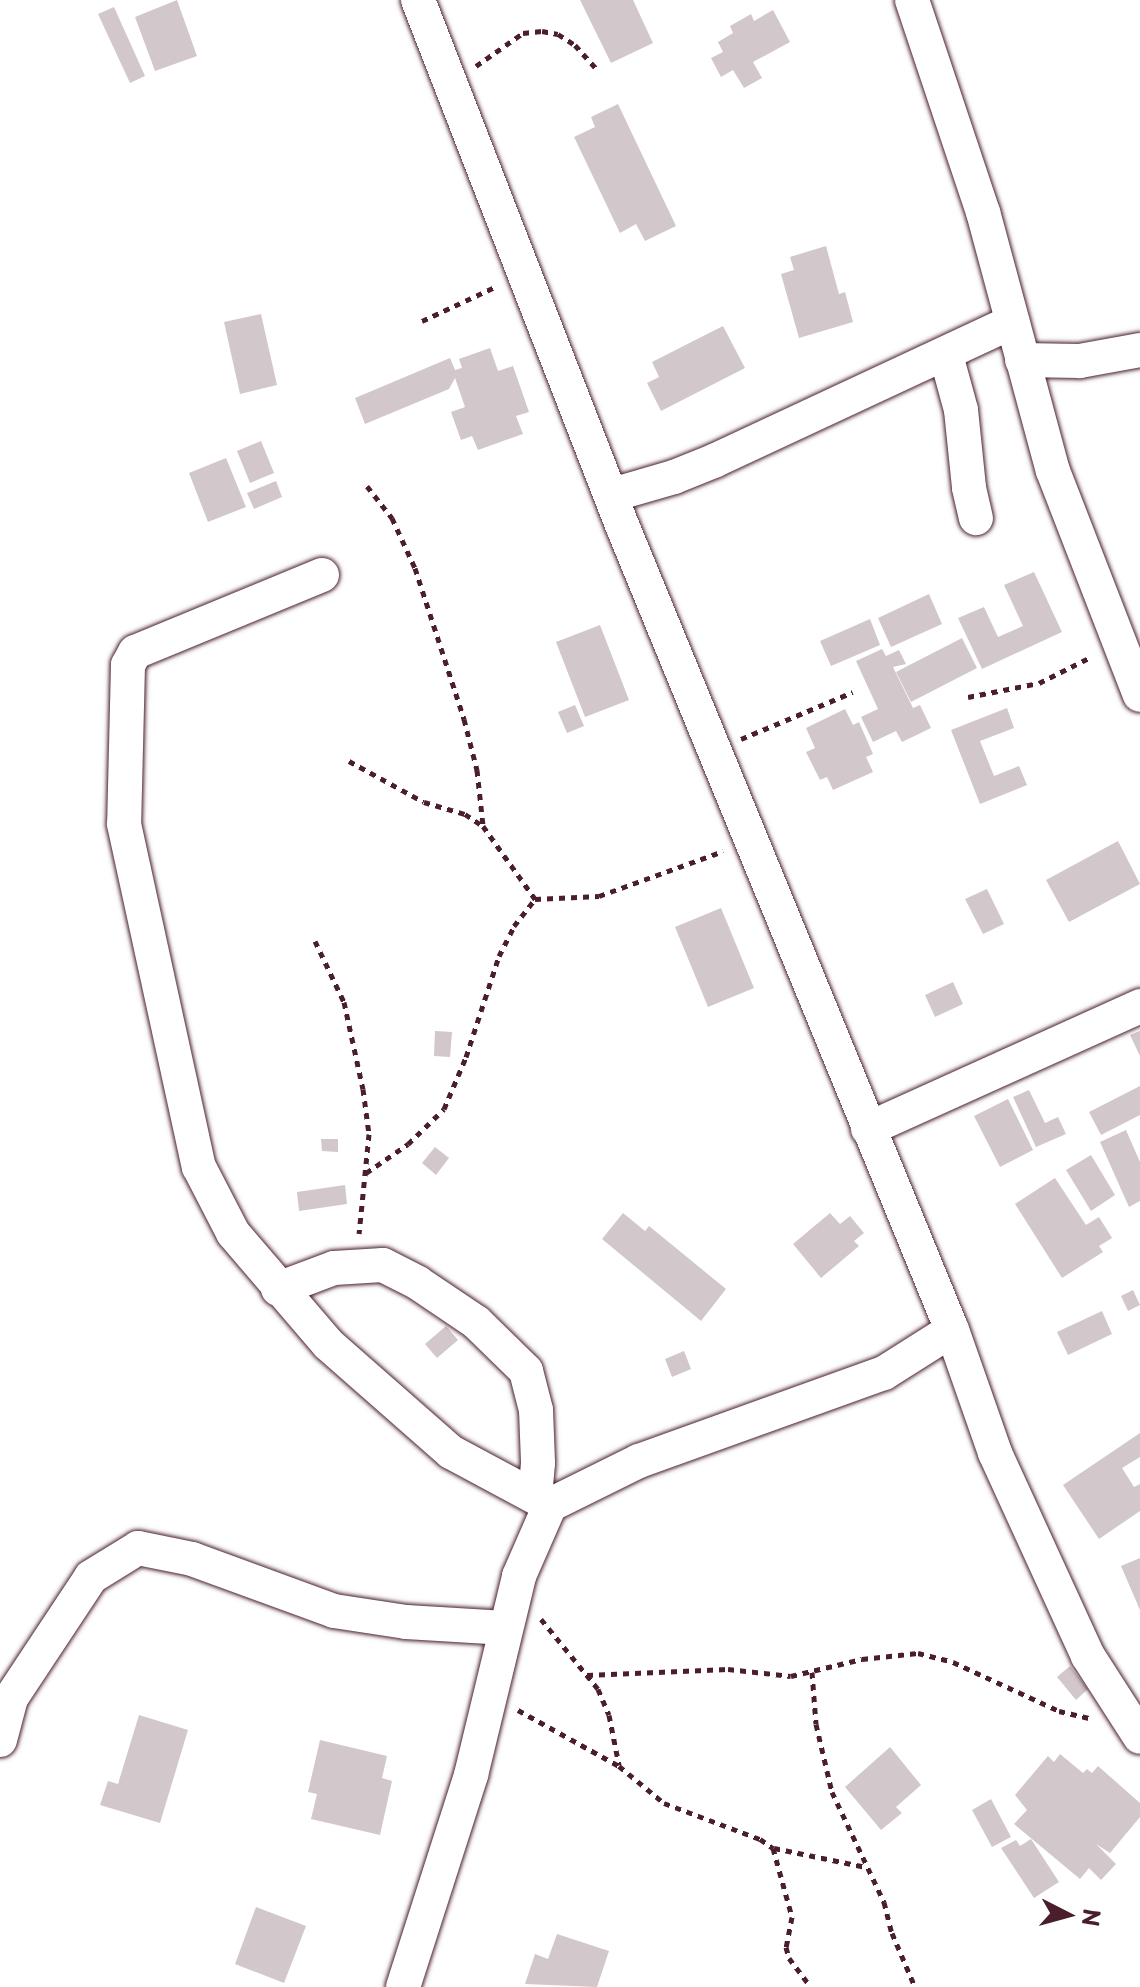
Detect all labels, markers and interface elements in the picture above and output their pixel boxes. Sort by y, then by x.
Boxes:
north arrow [1028,1875,1108,1955]
text: N [1075,1907,1110,1928]

